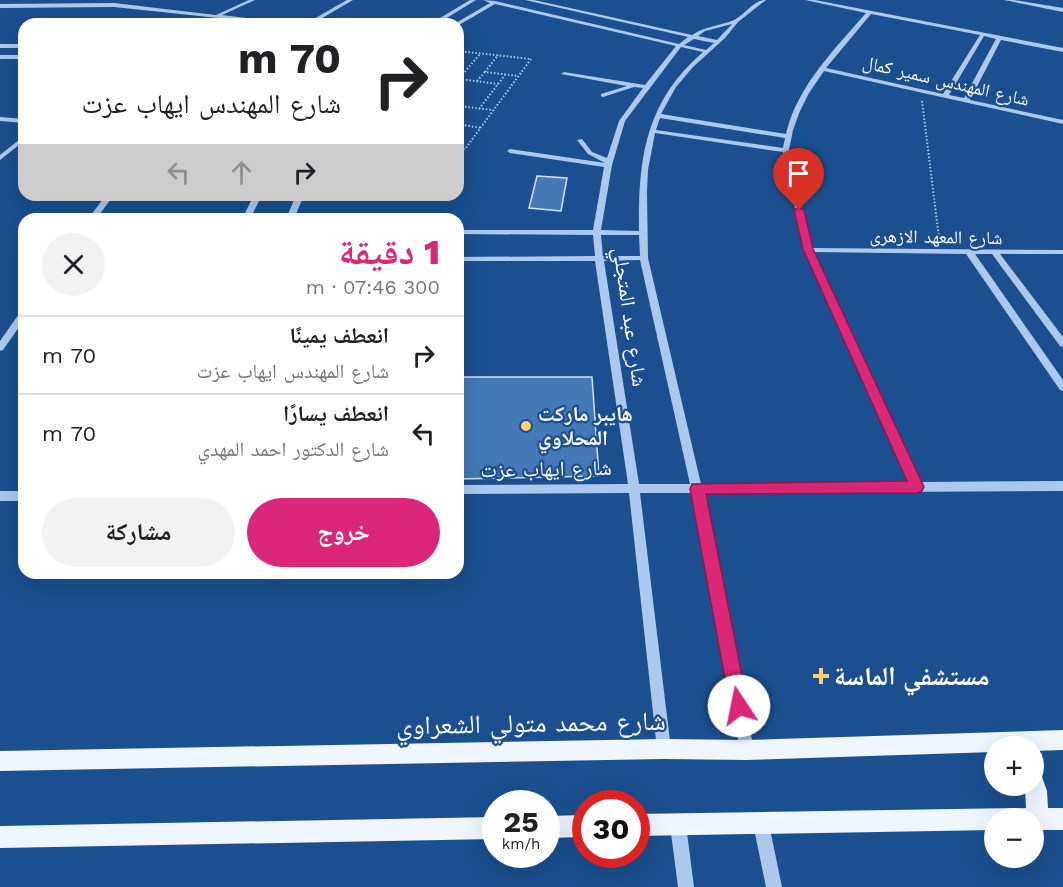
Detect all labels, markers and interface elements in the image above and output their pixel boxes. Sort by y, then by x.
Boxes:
text: 70 m [238,34,341,83]
icon: right [362,42,440,120]
street label: شارع المهندس سمير كمال [861,51,1031,111]
text: شارع المهندس ايهاب عزت [81,88,341,120]
pin [773,148,824,210]
icon: left [162,156,195,189]
icon: ahead [225,156,258,189]
icon: right [288,156,321,189]
icon: arrive [782,157,815,190]
street label: شارع المعهد الازهرى [869,225,1003,249]
text: 1 دقيقة [339,231,440,273]
button: close [42,233,105,296]
street label: شارع عبد المتجلي [604,246,653,389]
text: 300 m · 07:46 [306,275,440,299]
text: انعطف يمينًا [289,323,389,348]
icon: right [407,339,440,372]
text: 70 m [42,343,96,368]
text: شارع المهندس ايهاب عزت [197,359,389,383]
text: انعطف يسارًا [283,401,389,426]
place label: هايبر ماركت المحلاوي [538,401,633,454]
icon: left [407,417,440,450]
marker: هايبر ماركت المحلاوي [519,419,533,433]
text: 70 m [42,421,96,446]
text: شارع الدكتور احمد المهدي [198,437,389,461]
street label: شارع ايهاب عزت [480,455,612,483]
button: مشاركة [42,498,235,567]
button: خروج [247,498,440,567]
place label: مستشفي الماسة [834,661,990,696]
marker: مستشفي الماسة [812,667,830,685]
position arrow [707,674,771,738]
street label: شارع محمد متولي الشعراوي [396,706,666,746]
map controls [984,736,1044,868]
button: + [984,736,1044,796]
speed limit sign: 30 [572,790,650,868]
text: 25 [503,804,539,839]
button: − [984,808,1044,868]
text: km/h [502,835,540,853]

